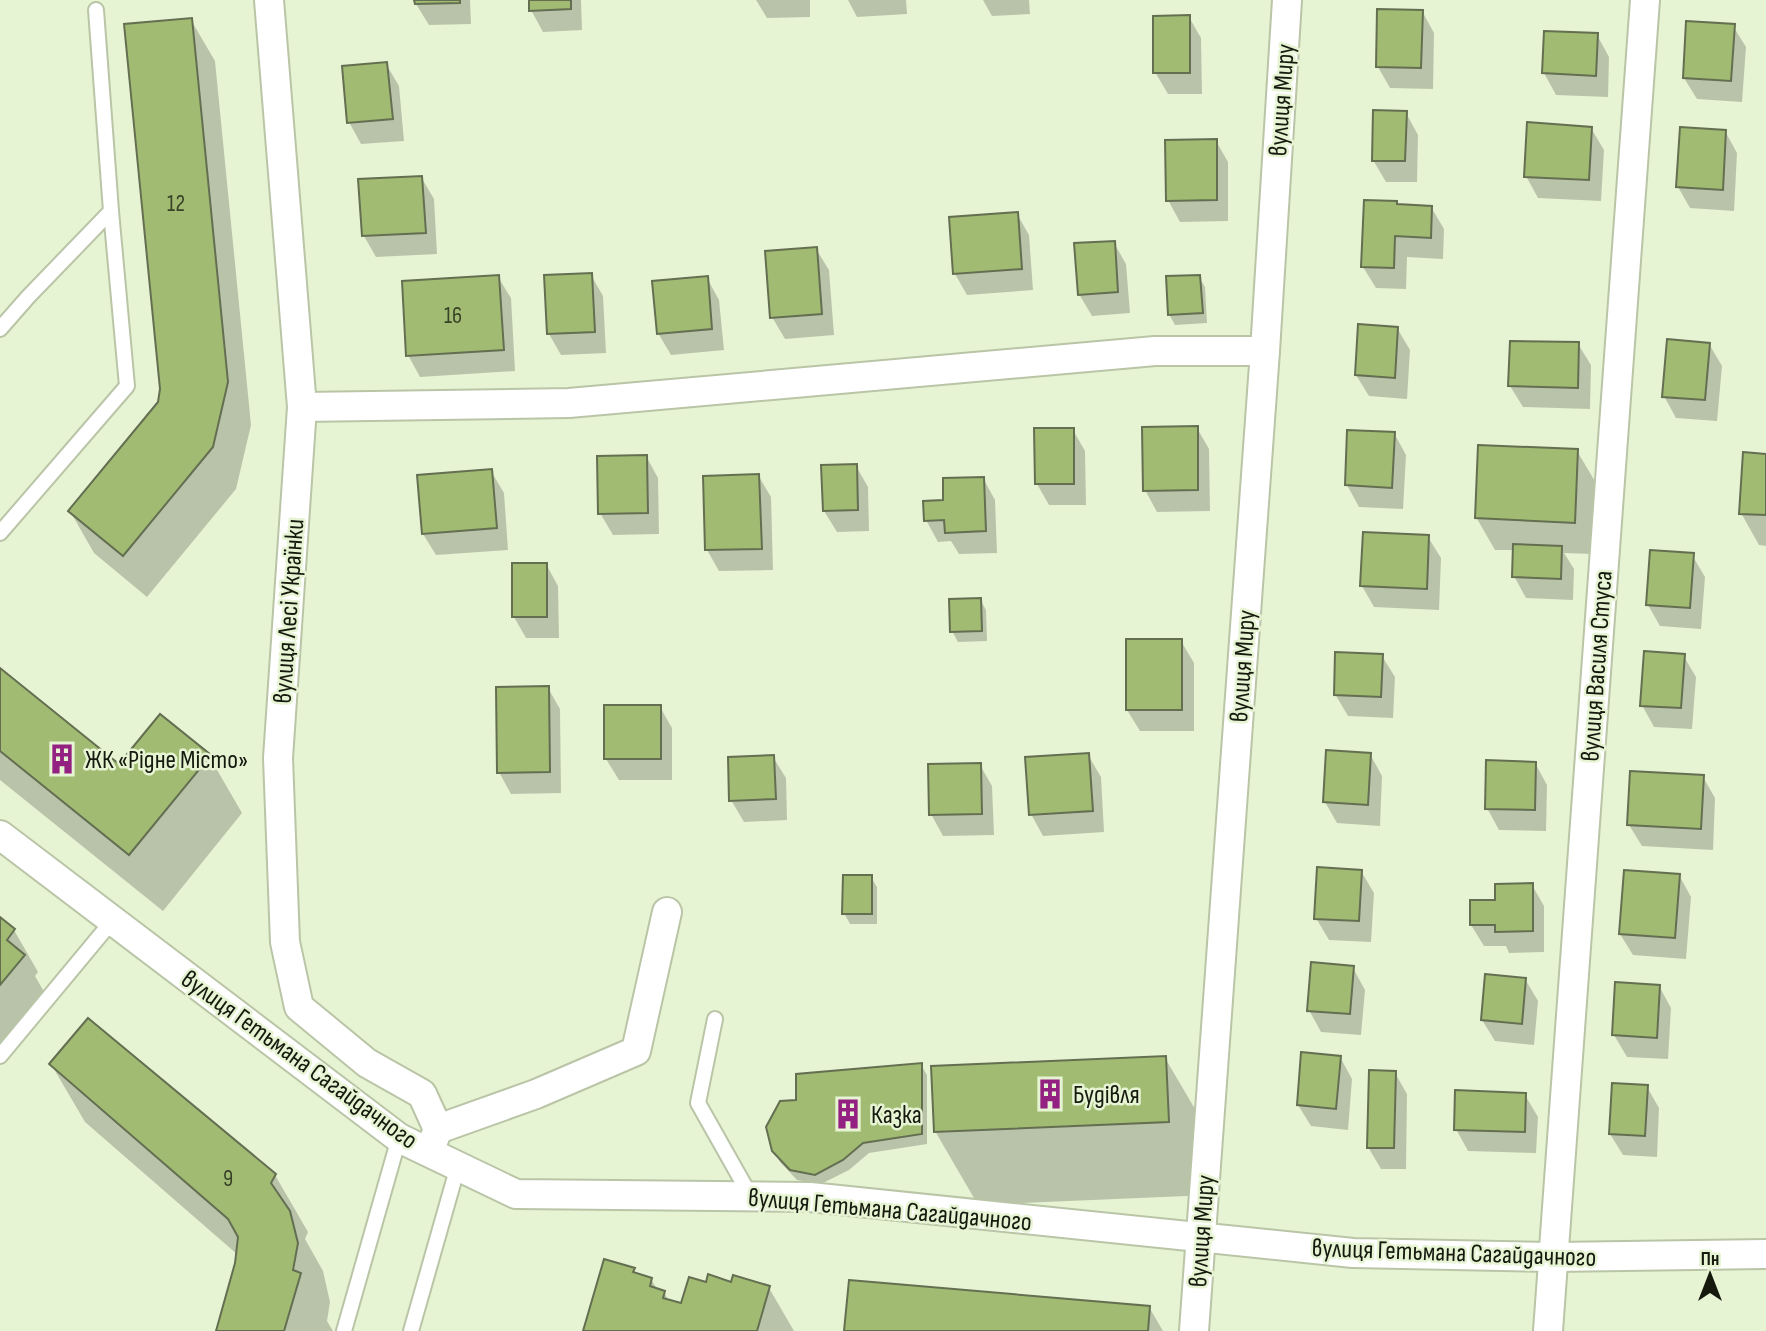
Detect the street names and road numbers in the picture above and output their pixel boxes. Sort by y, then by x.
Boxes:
street label: вулиця Миру [1263,43,1302,157]
street label: вулиця Лесі Українки [268,518,311,704]
street label: вулиця Василя Стуса [1575,570,1620,763]
street label: вулиця Миру [1224,609,1263,723]
street label: вулиця Гетьмана Сагайдачного [175,964,423,1156]
street label: вулиця Миру [1183,1174,1222,1288]
street label: вулиця Гетьмана Сагайдачного [747,1183,1033,1238]
street label: вулиця Гетьмана Сагайдачного [1311,1233,1597,1274]

